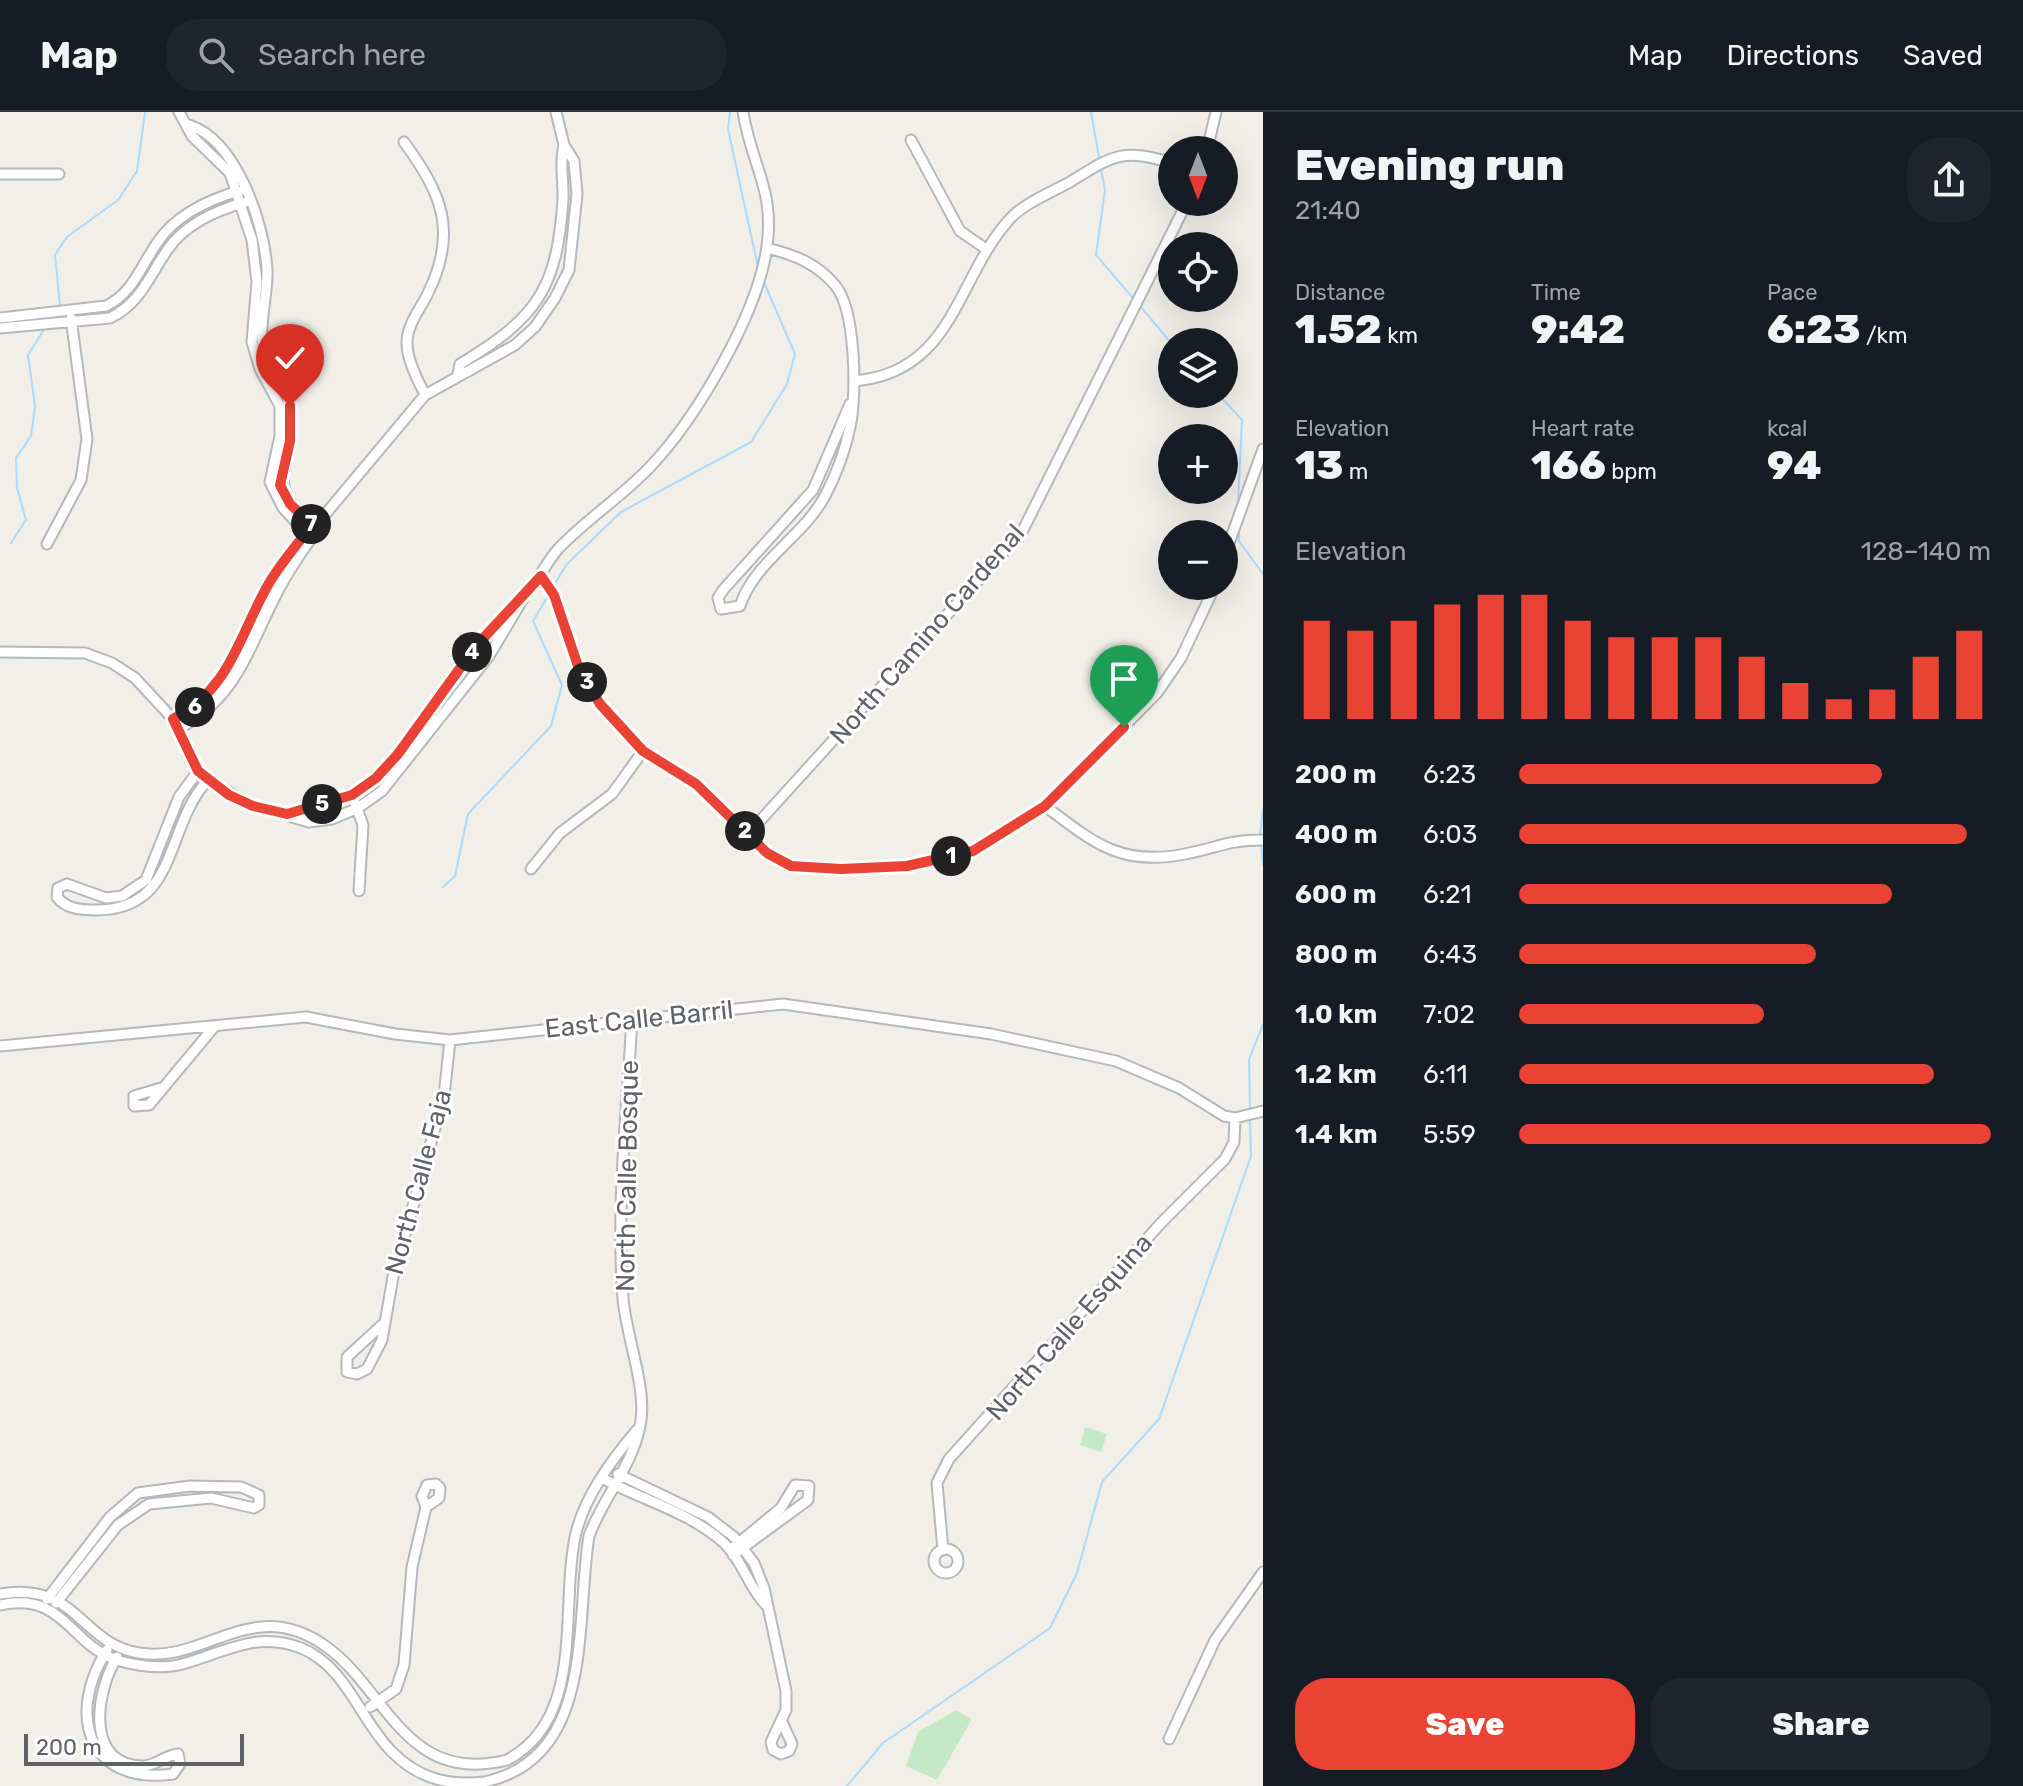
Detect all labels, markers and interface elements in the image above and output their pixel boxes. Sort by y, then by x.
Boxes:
search box [166,19,726,91]
text: Map [40,32,118,78]
icon: search [194,33,238,77]
text: Search here [258,37,426,73]
text: Map [1628,39,1682,72]
text: Directions [1726,39,1859,72]
text: Saved [1903,39,1983,72]
north arrow [1158,136,1238,216]
map controls [1158,136,1238,600]
button: share [1907,138,1991,222]
text: Evening run [1295,139,1564,191]
text: 21:40 [1295,195,1361,226]
button: locate [1158,232,1238,312]
text: Distance [1295,279,1385,306]
text: Time [1531,279,1581,306]
text: Pace [1767,279,1818,306]
text: 1.52 [1295,306,1382,353]
text: 9:42 [1531,306,1625,353]
text: 6:23 [1767,306,1861,353]
text: km [1382,322,1418,349]
text: /km [1861,322,1907,349]
pin [256,324,324,406]
button: layers [1158,328,1238,408]
icon: check [268,336,312,380]
text: Elevation [1295,415,1389,442]
text: Heart rate [1531,415,1635,442]
text: kcal [1767,415,1807,442]
button: + [1158,424,1238,504]
text: 13 [1295,442,1343,489]
text: 166 [1531,442,1606,489]
text: 94 [1767,442,1822,489]
text: m [1343,458,1368,485]
text: bpm [1606,458,1657,485]
pin: 7 [291,504,331,544]
text: 7 [305,510,317,537]
street label: North Camino Cardenal [823,518,1031,751]
button: − [1158,520,1238,600]
text: Elevation [1295,536,1406,567]
text: 128–140 m [1861,536,1991,567]
pin: 4 [452,632,492,672]
text: 4 [464,638,480,665]
pin [1090,645,1158,727]
icon: arrive [1102,657,1146,701]
pin: 3 [567,662,607,702]
text: 3 [580,668,594,695]
pin: 6 [175,687,215,727]
text: 6 [188,693,202,720]
text: 200 m [1295,759,1377,790]
text: 6:23 [1423,759,1476,790]
pin: 5 [302,784,342,824]
text: 5 [315,790,329,817]
pin: 2 [725,811,765,851]
text: 2 [738,817,752,844]
text: 400 m [1295,819,1377,850]
text: 6:03 [1423,819,1477,850]
pin: 1 [931,836,971,876]
text: 1 [946,842,956,869]
text: 600 m [1295,879,1377,910]
text: 6:21 [1423,879,1472,910]
text: 800 m [1295,939,1377,970]
text: 6:43 [1423,939,1477,970]
street label: East Calle Barril [543,994,735,1045]
text: 1.0 km [1295,999,1377,1030]
text: 7:02 [1423,999,1475,1030]
text: 1.2 km [1295,1059,1377,1090]
text: 6:11 [1423,1059,1468,1090]
street label: North Calle Bosque [610,1060,645,1292]
street label: North Calle Faja [379,1086,458,1278]
text: 1.4 km [1295,1119,1377,1150]
text: 5:59 [1423,1119,1476,1150]
street label: North Calle Esquina [980,1228,1159,1427]
button: Save [1295,1678,1635,1770]
button: Share [1651,1678,1991,1770]
scale bar [24,1730,244,1766]
text: 200 m [36,1734,102,1761]

